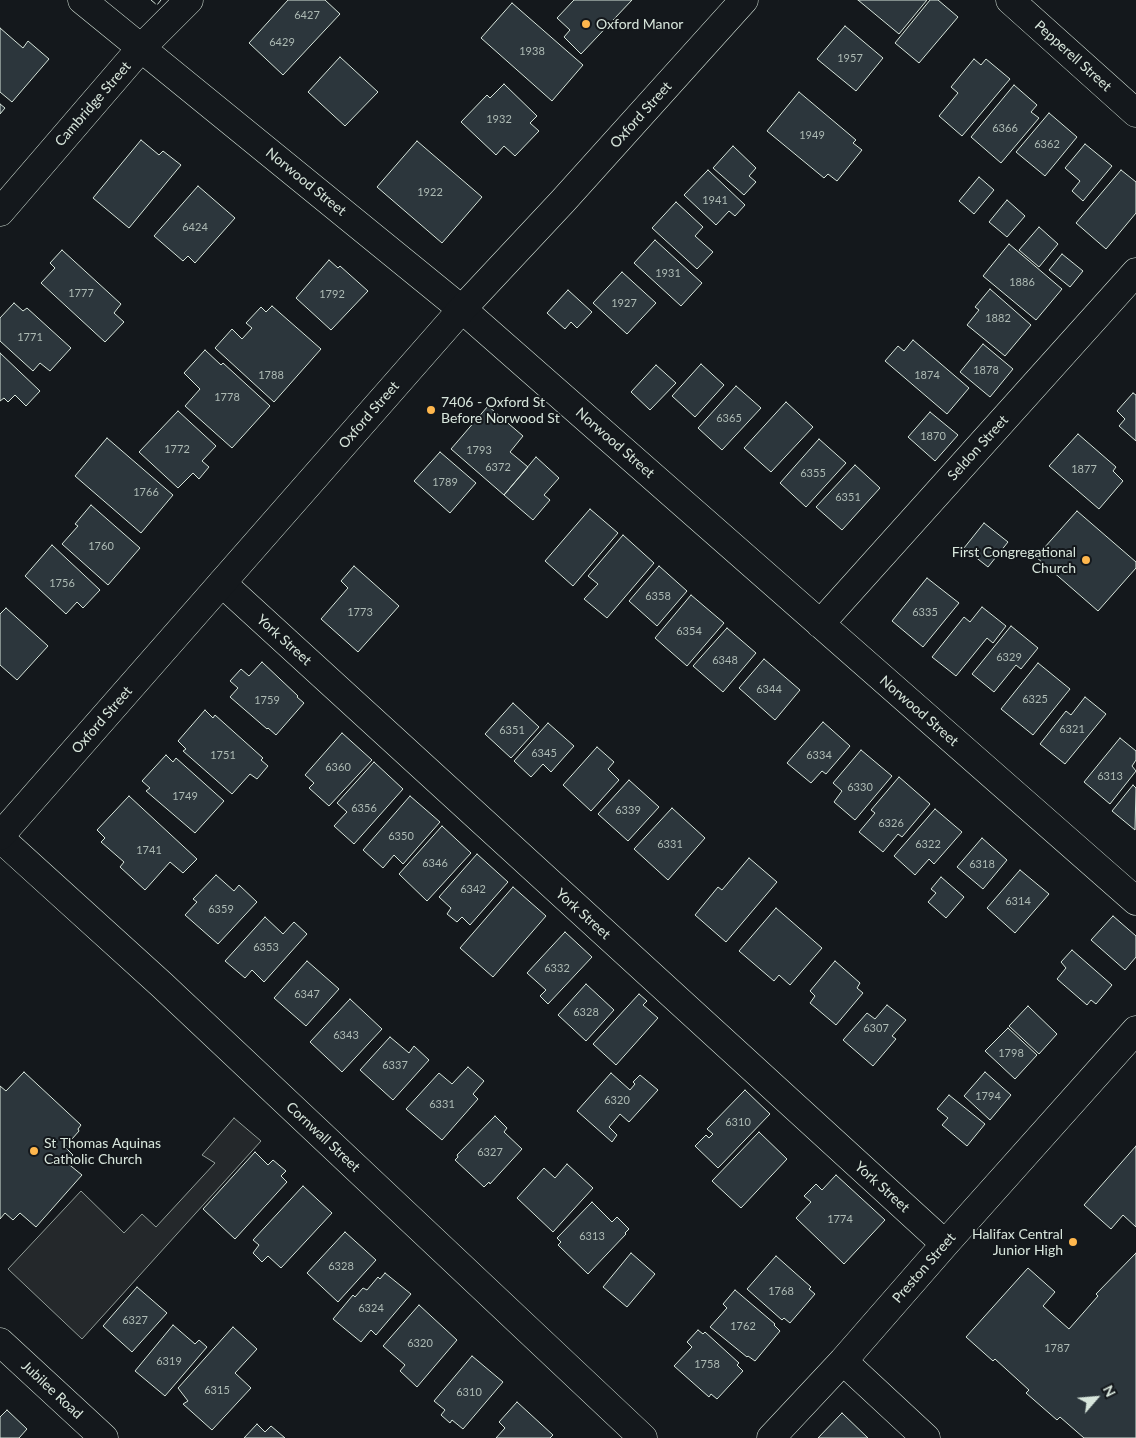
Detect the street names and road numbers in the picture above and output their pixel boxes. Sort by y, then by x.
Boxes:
street label: Pepperell Street [1031,17,1115,95]
street label: Cambridge Street [52,58,134,150]
street label: Oxford Street [607,78,675,152]
street label: Norwood Street [262,144,350,220]
street label: Oxford Street [335,378,403,452]
street label: Norwood Street [572,404,658,482]
street label: Seldon Street [944,412,1012,484]
street label: York Street [253,611,315,669]
street label: Norwood Street [876,672,962,750]
street label: Oxford Street [68,683,136,757]
street label: York Street [552,885,614,943]
street label: Cornwall Street [283,1098,363,1176]
street label: York Street [851,1158,913,1216]
street label: Preston Street [889,1229,959,1307]
street label: Jubilee Road [18,1357,86,1423]

